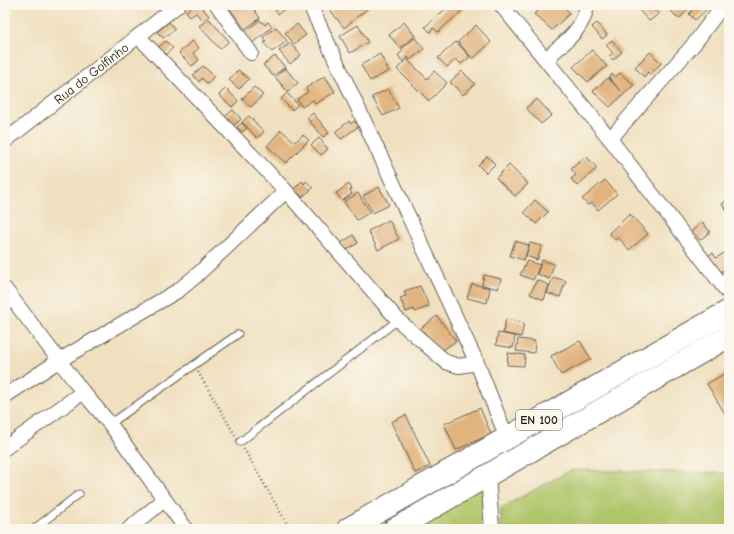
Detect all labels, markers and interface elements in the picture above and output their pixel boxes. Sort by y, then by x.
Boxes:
street label: Rua do Golfinho [51,40,132,107]
road number: EN 100 [516,410,562,430]

